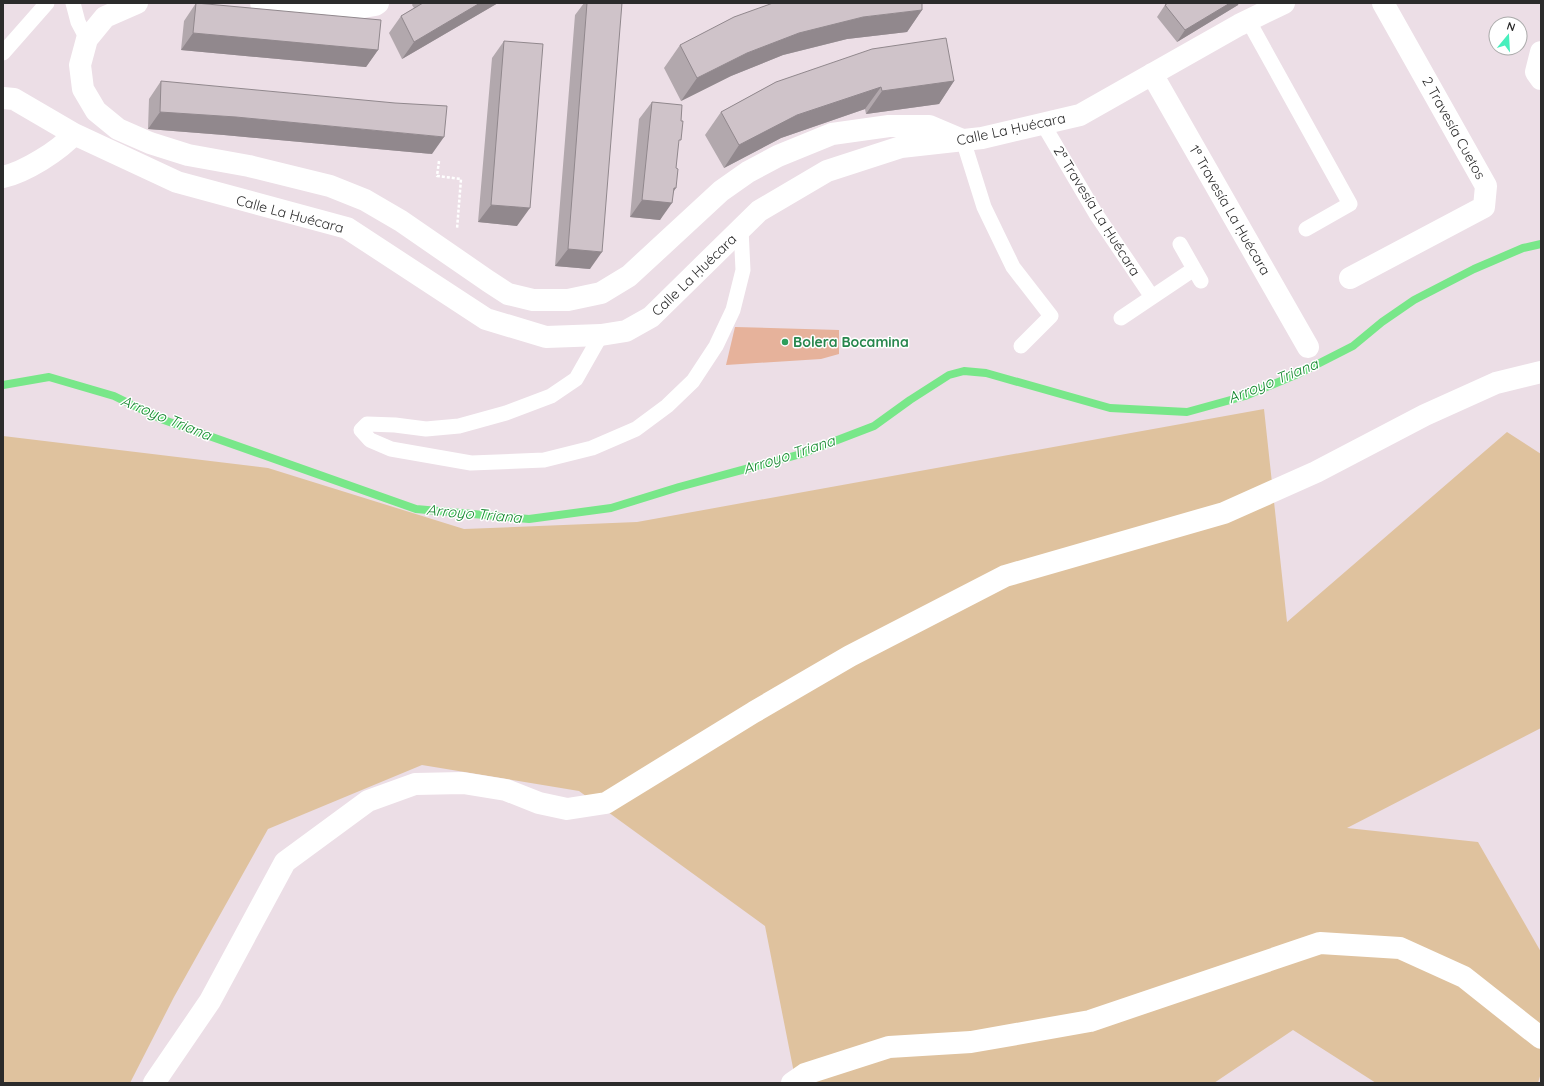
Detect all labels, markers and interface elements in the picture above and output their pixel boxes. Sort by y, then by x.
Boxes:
north arrow [1488,16,1528,56]
text: N [1505,19,1517,34]
street label: 2 Travesía Cuetos [1418,74,1490,182]
street label: Calle La Ḥuécara [955,109,1067,149]
street label: 1ª Travesía La Ḥuécara [1185,142,1275,278]
street label: 2ª Travesía La Ḥuécara [1050,143,1144,279]
street label: Calle La Ḥuécara [234,191,346,237]
street label: Calle La Ḥuécara [648,230,740,320]
place label: Bolera Bocamina [793,333,909,351]
marker: Bolera Bocamina [780,337,790,347]
water label: Arroyo Triana [1225,353,1322,407]
water label: Arroyo Triana [118,391,215,445]
water label: Arroyo Triana [740,430,838,478]
water label: Arroyo Triana [426,500,523,527]

